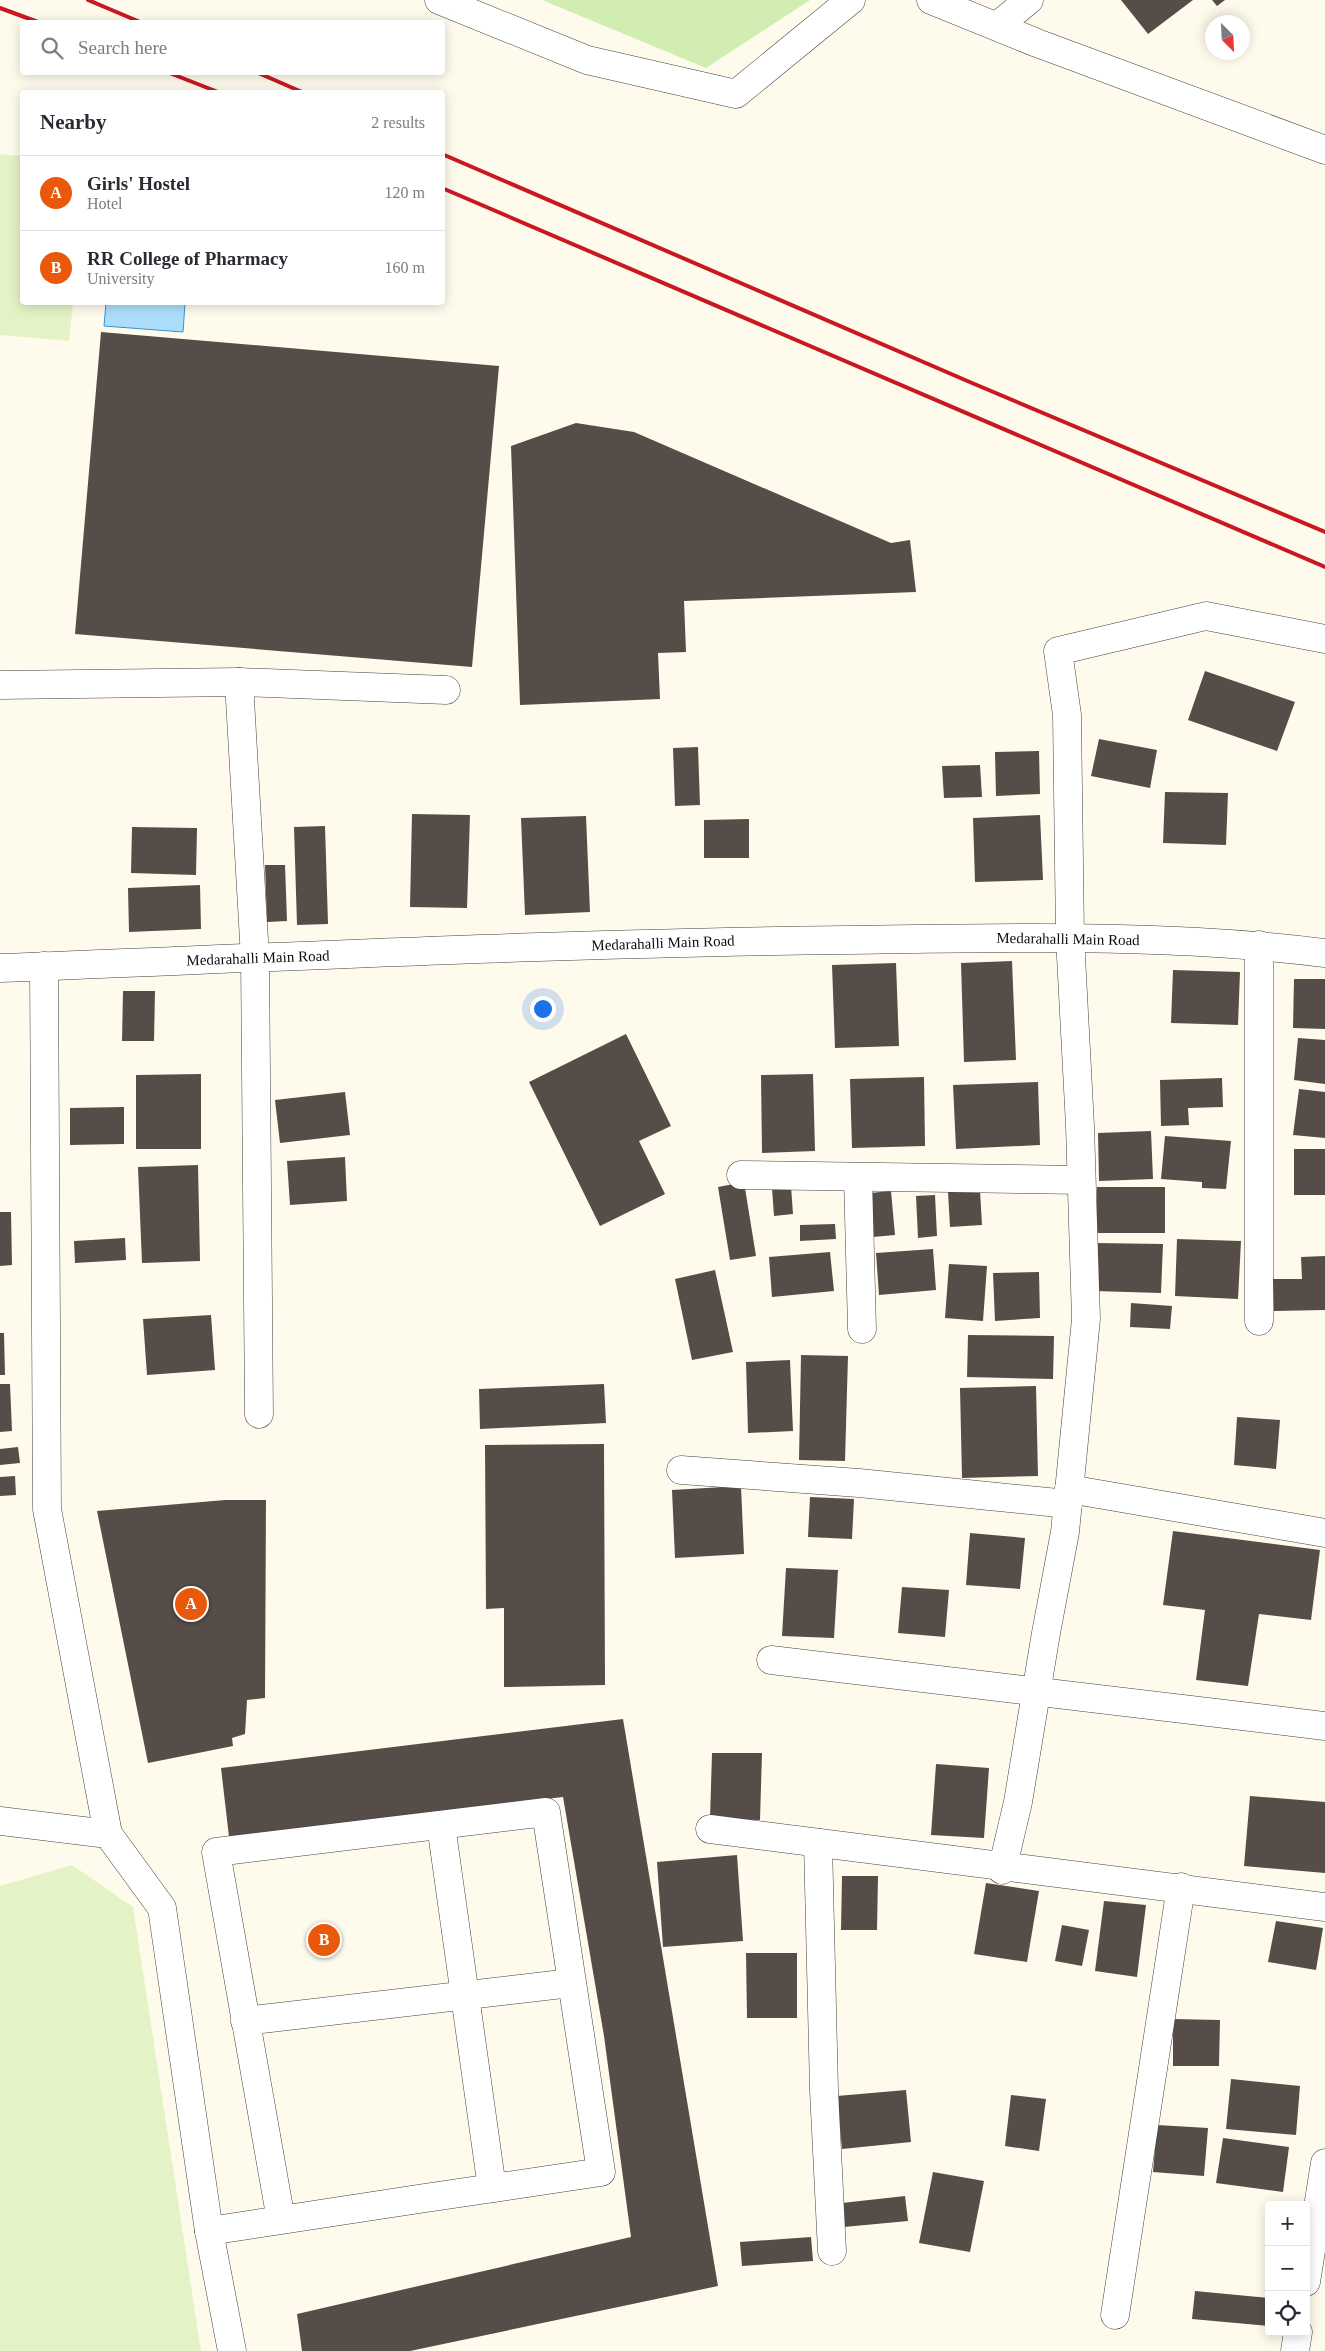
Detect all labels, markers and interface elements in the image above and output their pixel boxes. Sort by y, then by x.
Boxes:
north arrow [1205,15,1250,60]
search box [20,20,445,75]
icon: search [38,34,66,62]
text: Search here [78,37,167,58]
text: Nearby [40,110,107,134]
text: 2 results [371,114,425,131]
text: Girls' Hostel [87,173,190,194]
text: A [50,184,62,201]
text: 120 m [385,184,425,201]
text: Hotel [87,195,123,212]
text: RR College of Pharmacy [87,248,288,269]
text: B [51,259,61,276]
text: 160 m [385,259,425,276]
text: University [87,270,155,287]
street label: Medarahalli Main Road [996,930,1140,948]
street label: Medarahalli Main Road [591,932,735,953]
street label: Medarahalli Main Road [186,947,330,968]
your location [530,996,556,1022]
pin: A [175,1585,207,1623]
pin: B [308,1921,340,1959]
map controls [1265,2201,1310,2336]
button: + [1265,2201,1310,2246]
button: − [1265,2246,1310,2291]
button: locate [1265,2291,1310,2336]

